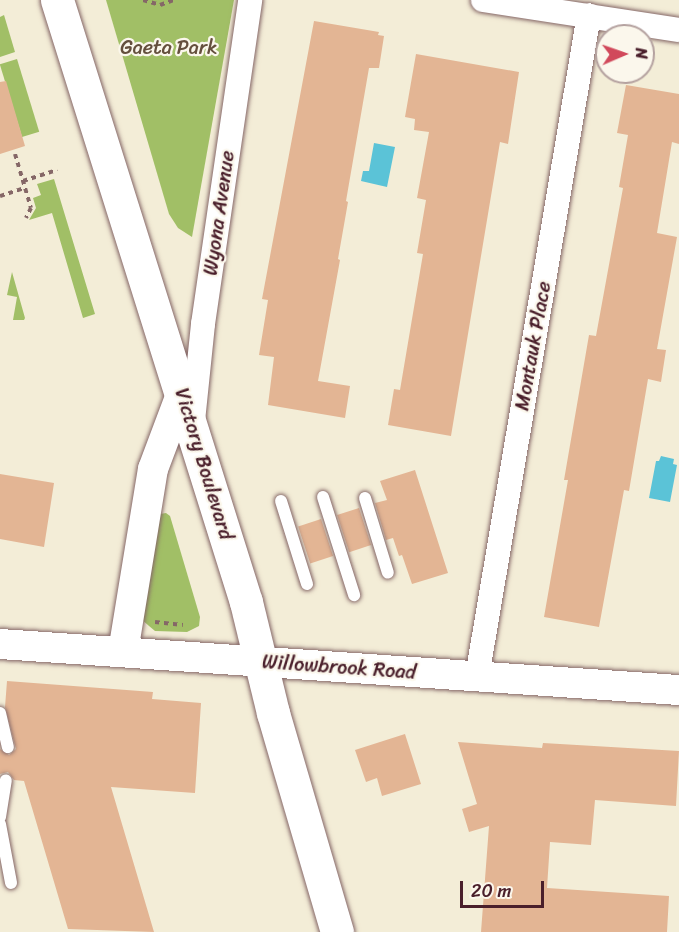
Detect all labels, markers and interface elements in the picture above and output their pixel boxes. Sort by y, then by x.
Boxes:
north arrow [595,24,655,84]
park label: Gaeta Park [120,35,218,59]
text: N [627,47,656,59]
street label: Wyona Avenue [198,149,240,277]
street label: Montauk Place [510,280,556,412]
street label: Victory Boulevard [170,385,238,543]
street label: Willowbrook Road [261,650,417,684]
scale bar [463,869,547,907]
text: 20 m [471,875,511,907]

